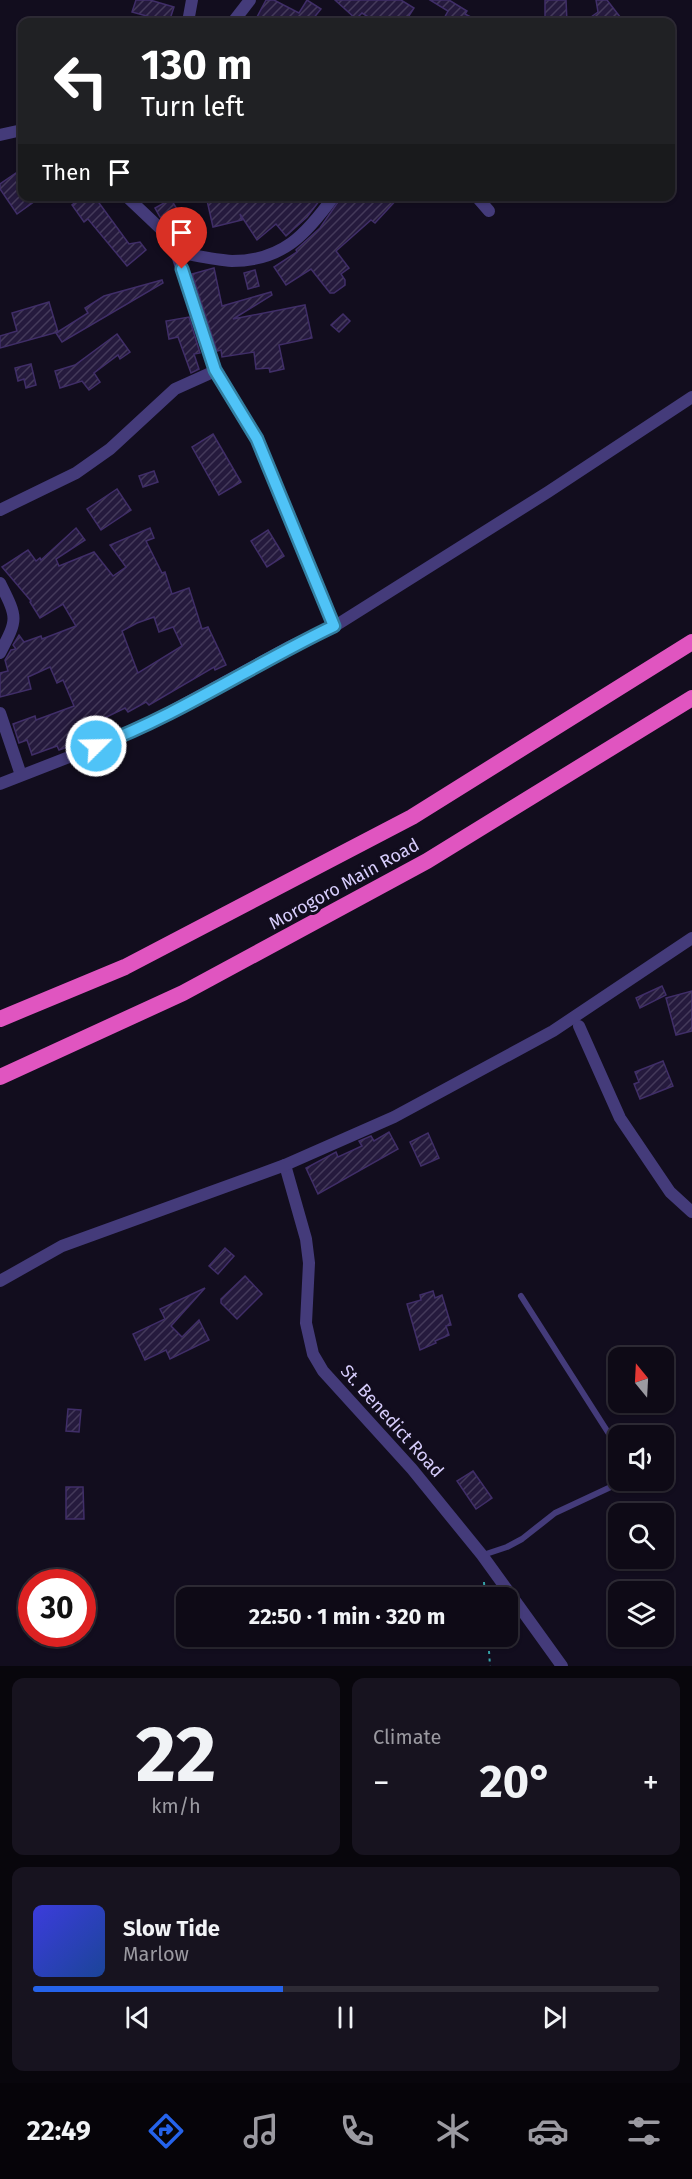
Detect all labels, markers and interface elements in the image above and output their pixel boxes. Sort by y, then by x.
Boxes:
text: 130 m [141,40,252,90]
icon: left [42,42,120,120]
text: Turn left [141,91,244,123]
icon: arrive [103,156,136,189]
text: Then [42,159,91,186]
pin [156,207,207,269]
icon: arrive [165,216,198,249]
position arrow [64,714,128,778]
street label: Morogoro Main Road [265,834,423,934]
north arrow [608,1347,674,1413]
map controls [608,1347,674,1647]
street label: St. Benedict Road [336,1360,448,1482]
button: sound [608,1425,674,1491]
button: search [608,1503,674,1569]
speed limit sign: 30 [18,1569,96,1647]
button: layers [608,1581,674,1647]
text: 22:50 · 1 min · 320 m [249,1603,445,1630]
text: 22 [136,1708,216,1802]
text: Climate [373,1725,441,1749]
text: 20° [479,1755,553,1809]
text: − [373,1763,390,1803]
text: + [643,1763,659,1803]
text: km/h [151,1794,201,1818]
text: Slow Tide [123,1915,220,1942]
text: Marlow [123,1942,189,1966]
icon: previous [121,2001,154,2034]
icon: pause [329,2001,362,2034]
icon: next [538,2001,571,2034]
icon: directions [145,2110,187,2152]
icon: music [240,2110,282,2152]
icon: phone [336,2110,378,2152]
icon: climate [432,2110,474,2152]
icon: car [527,2110,569,2152]
icon: filters [623,2110,665,2152]
text: 22:49 [27,2115,91,2147]

